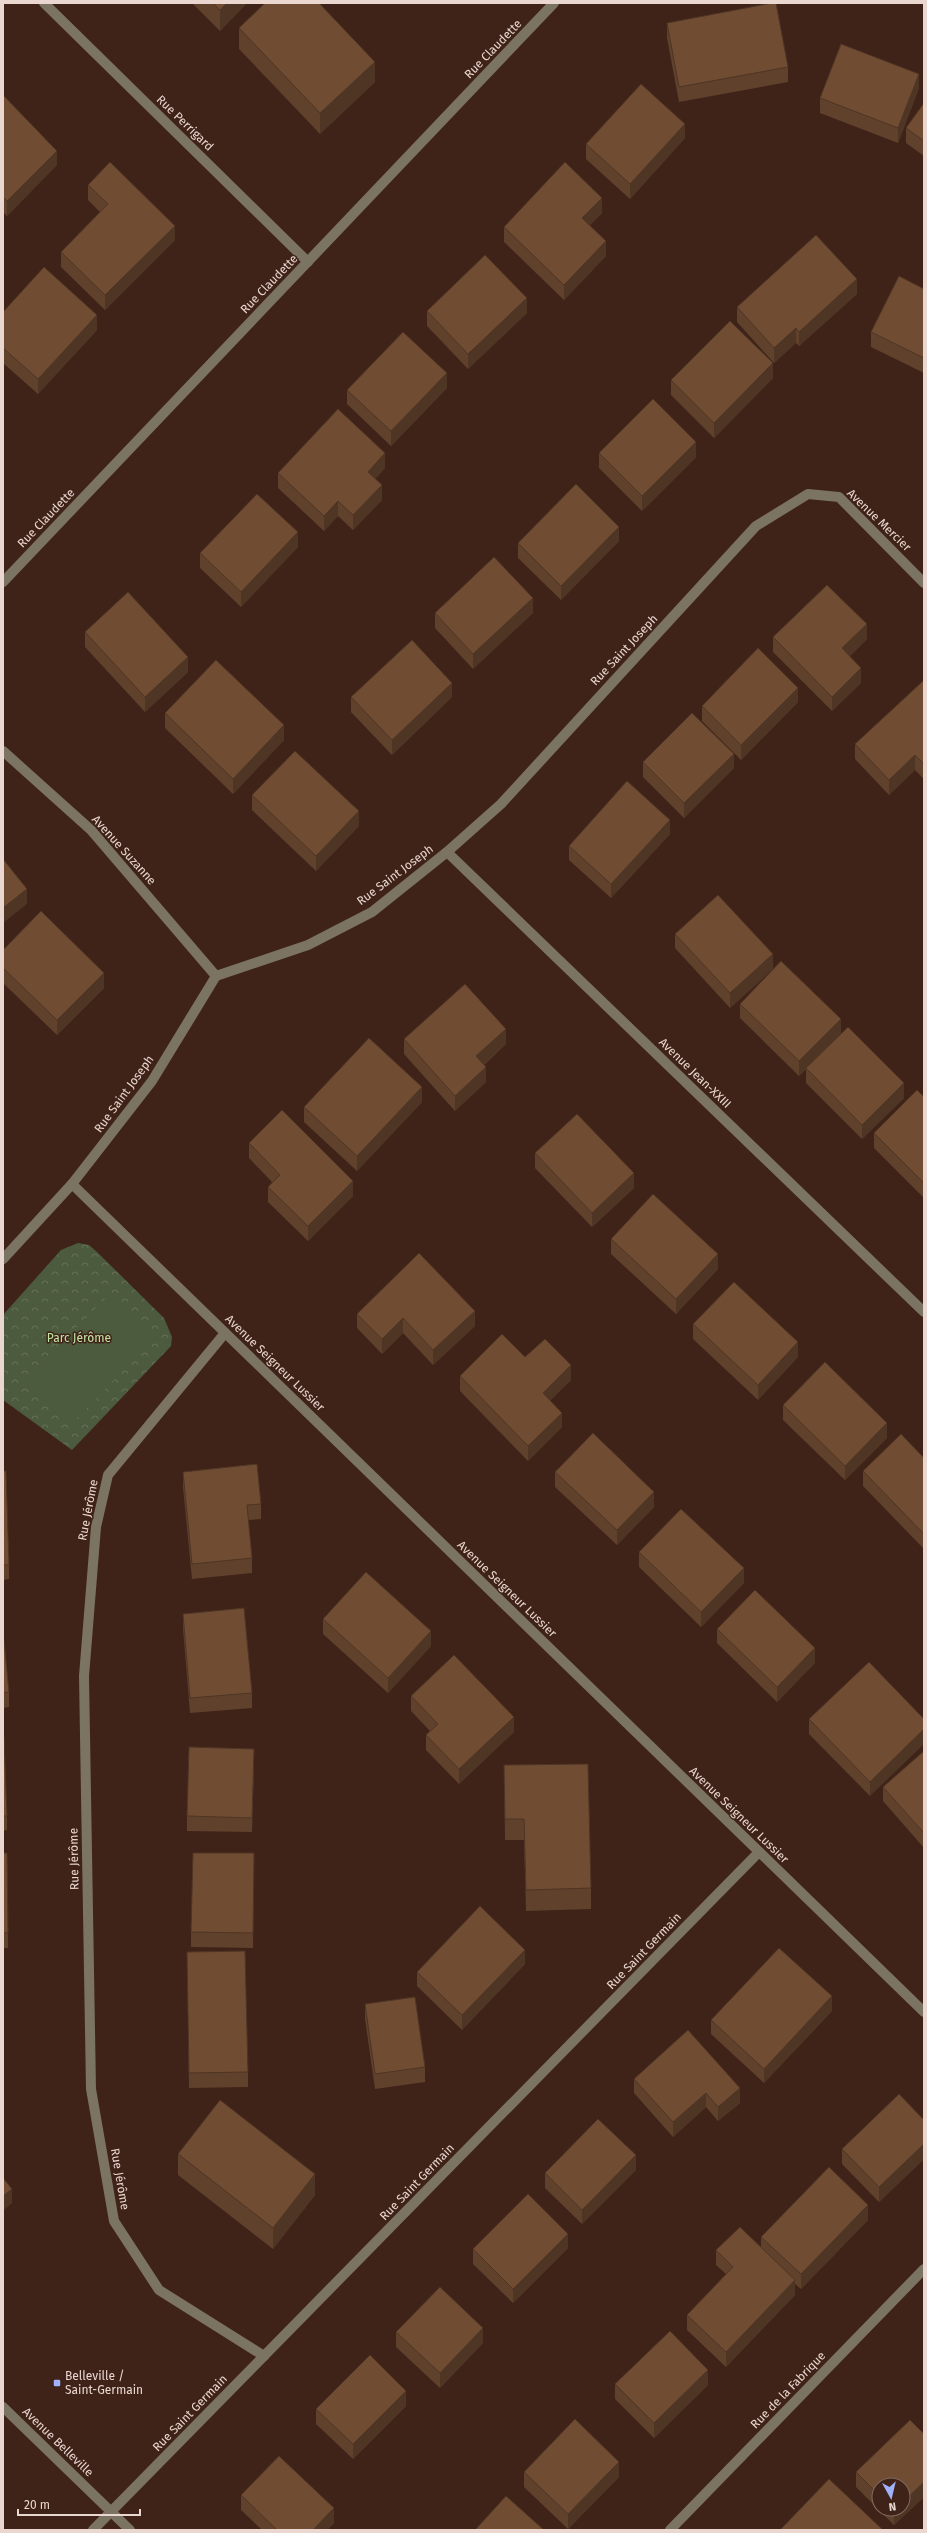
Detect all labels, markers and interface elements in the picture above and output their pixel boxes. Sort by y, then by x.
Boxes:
street label: Rue Claudette [461,17,525,81]
street label: Rue Perrigard [154,92,216,154]
street label: Rue Claudette [237,252,301,316]
street label: Rue Claudette [14,486,78,550]
street label: Avenue Mercier [844,486,914,554]
street label: Rue Saint Joseph [588,612,660,688]
street label: Avenue Suzanne [89,812,159,888]
street label: Rue Saint Joseph [354,842,436,908]
street label: Avenue Jean-XXIII [656,1035,734,1111]
street label: Rue Saint Joseph [91,1053,157,1135]
street label: Avenue Seigneur Lussier [222,1312,328,1414]
park label: Parc Jérôme [47,1331,111,1345]
street label: Rue Jérôme [75,1478,101,1542]
street label: Avenue Seigneur Lussier [454,1538,560,1640]
street label: Avenue Seigneur Lussier [686,1764,792,1866]
street label: Rue Jérôme [66,1828,82,1890]
street label: Rue Saint Germain [604,1910,684,1992]
street label: Rue Saint Germain [377,2141,457,2223]
street label: Rue Jérôme [108,2147,132,2211]
street label: Rue de la Fabrique [748,2349,828,2431]
place label: Belleville / Saint-Germain [65,2369,143,2397]
street label: Rue Saint Germain [150,2372,230,2454]
marker: Belleville / Saint-Germain [52,2378,62,2388]
street label: Avenue Belleville [20,2405,96,2479]
north arrow [871,2477,911,2517]
scale bar [18,2491,140,2517]
text: 20 m [24,2498,50,2512]
text: N [888,2499,897,2513]

